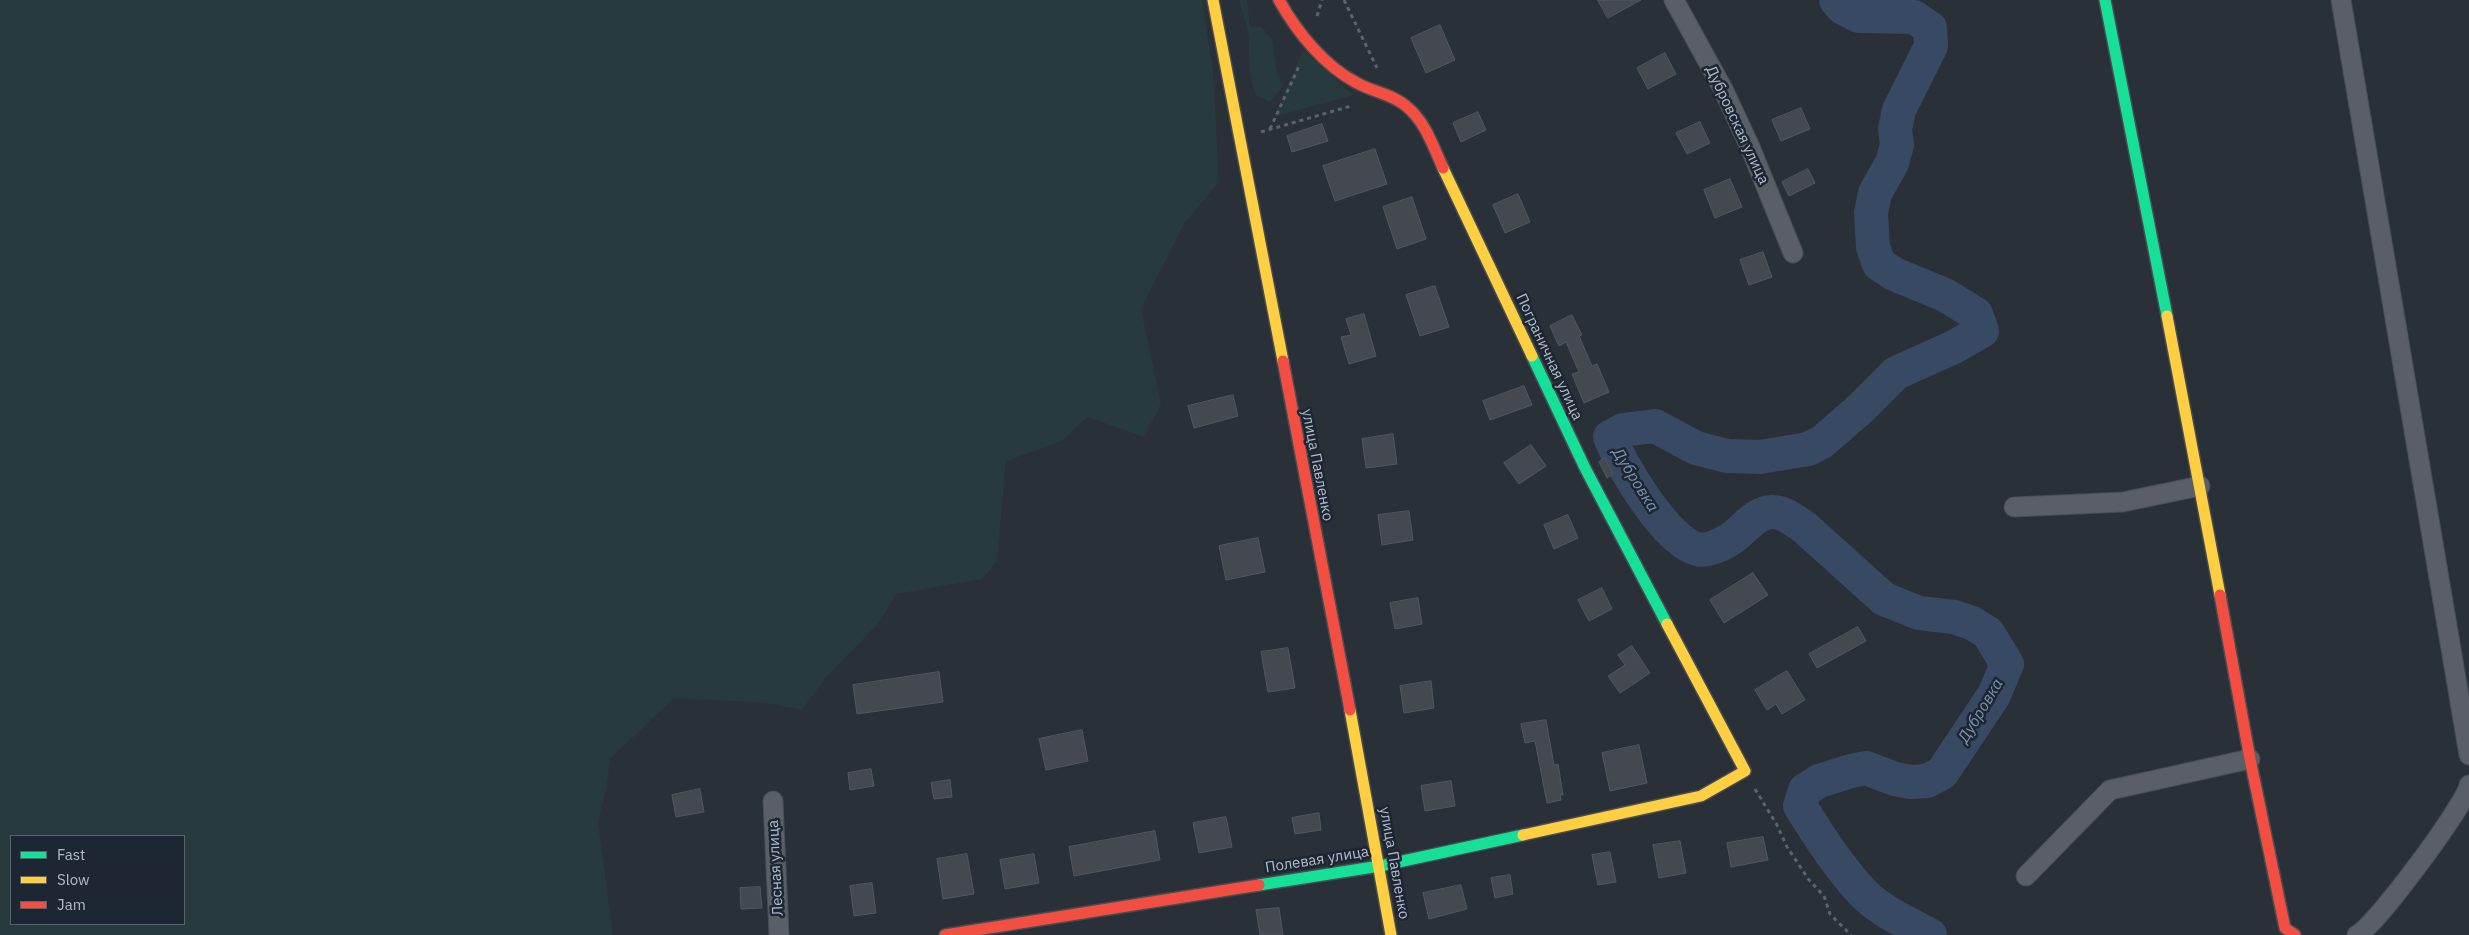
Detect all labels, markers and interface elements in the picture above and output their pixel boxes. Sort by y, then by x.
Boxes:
street label: Дубровская улица [1702,63,1772,187]
street label: Пограничная улица [1512,291,1586,423]
street label: улица Павленко [1297,407,1337,523]
water label: Дубровка [1608,445,1662,515]
water label: Дубровка [1954,675,2008,747]
street label: улица Павленко [1375,805,1413,921]
street label: Лесная улица [765,820,787,916]
legend [10,835,185,925]
street label: Полевая улица [1264,843,1370,877]
text: Fast [57,845,85,864]
text: Slow [57,870,90,889]
text: Jam [57,895,86,914]

